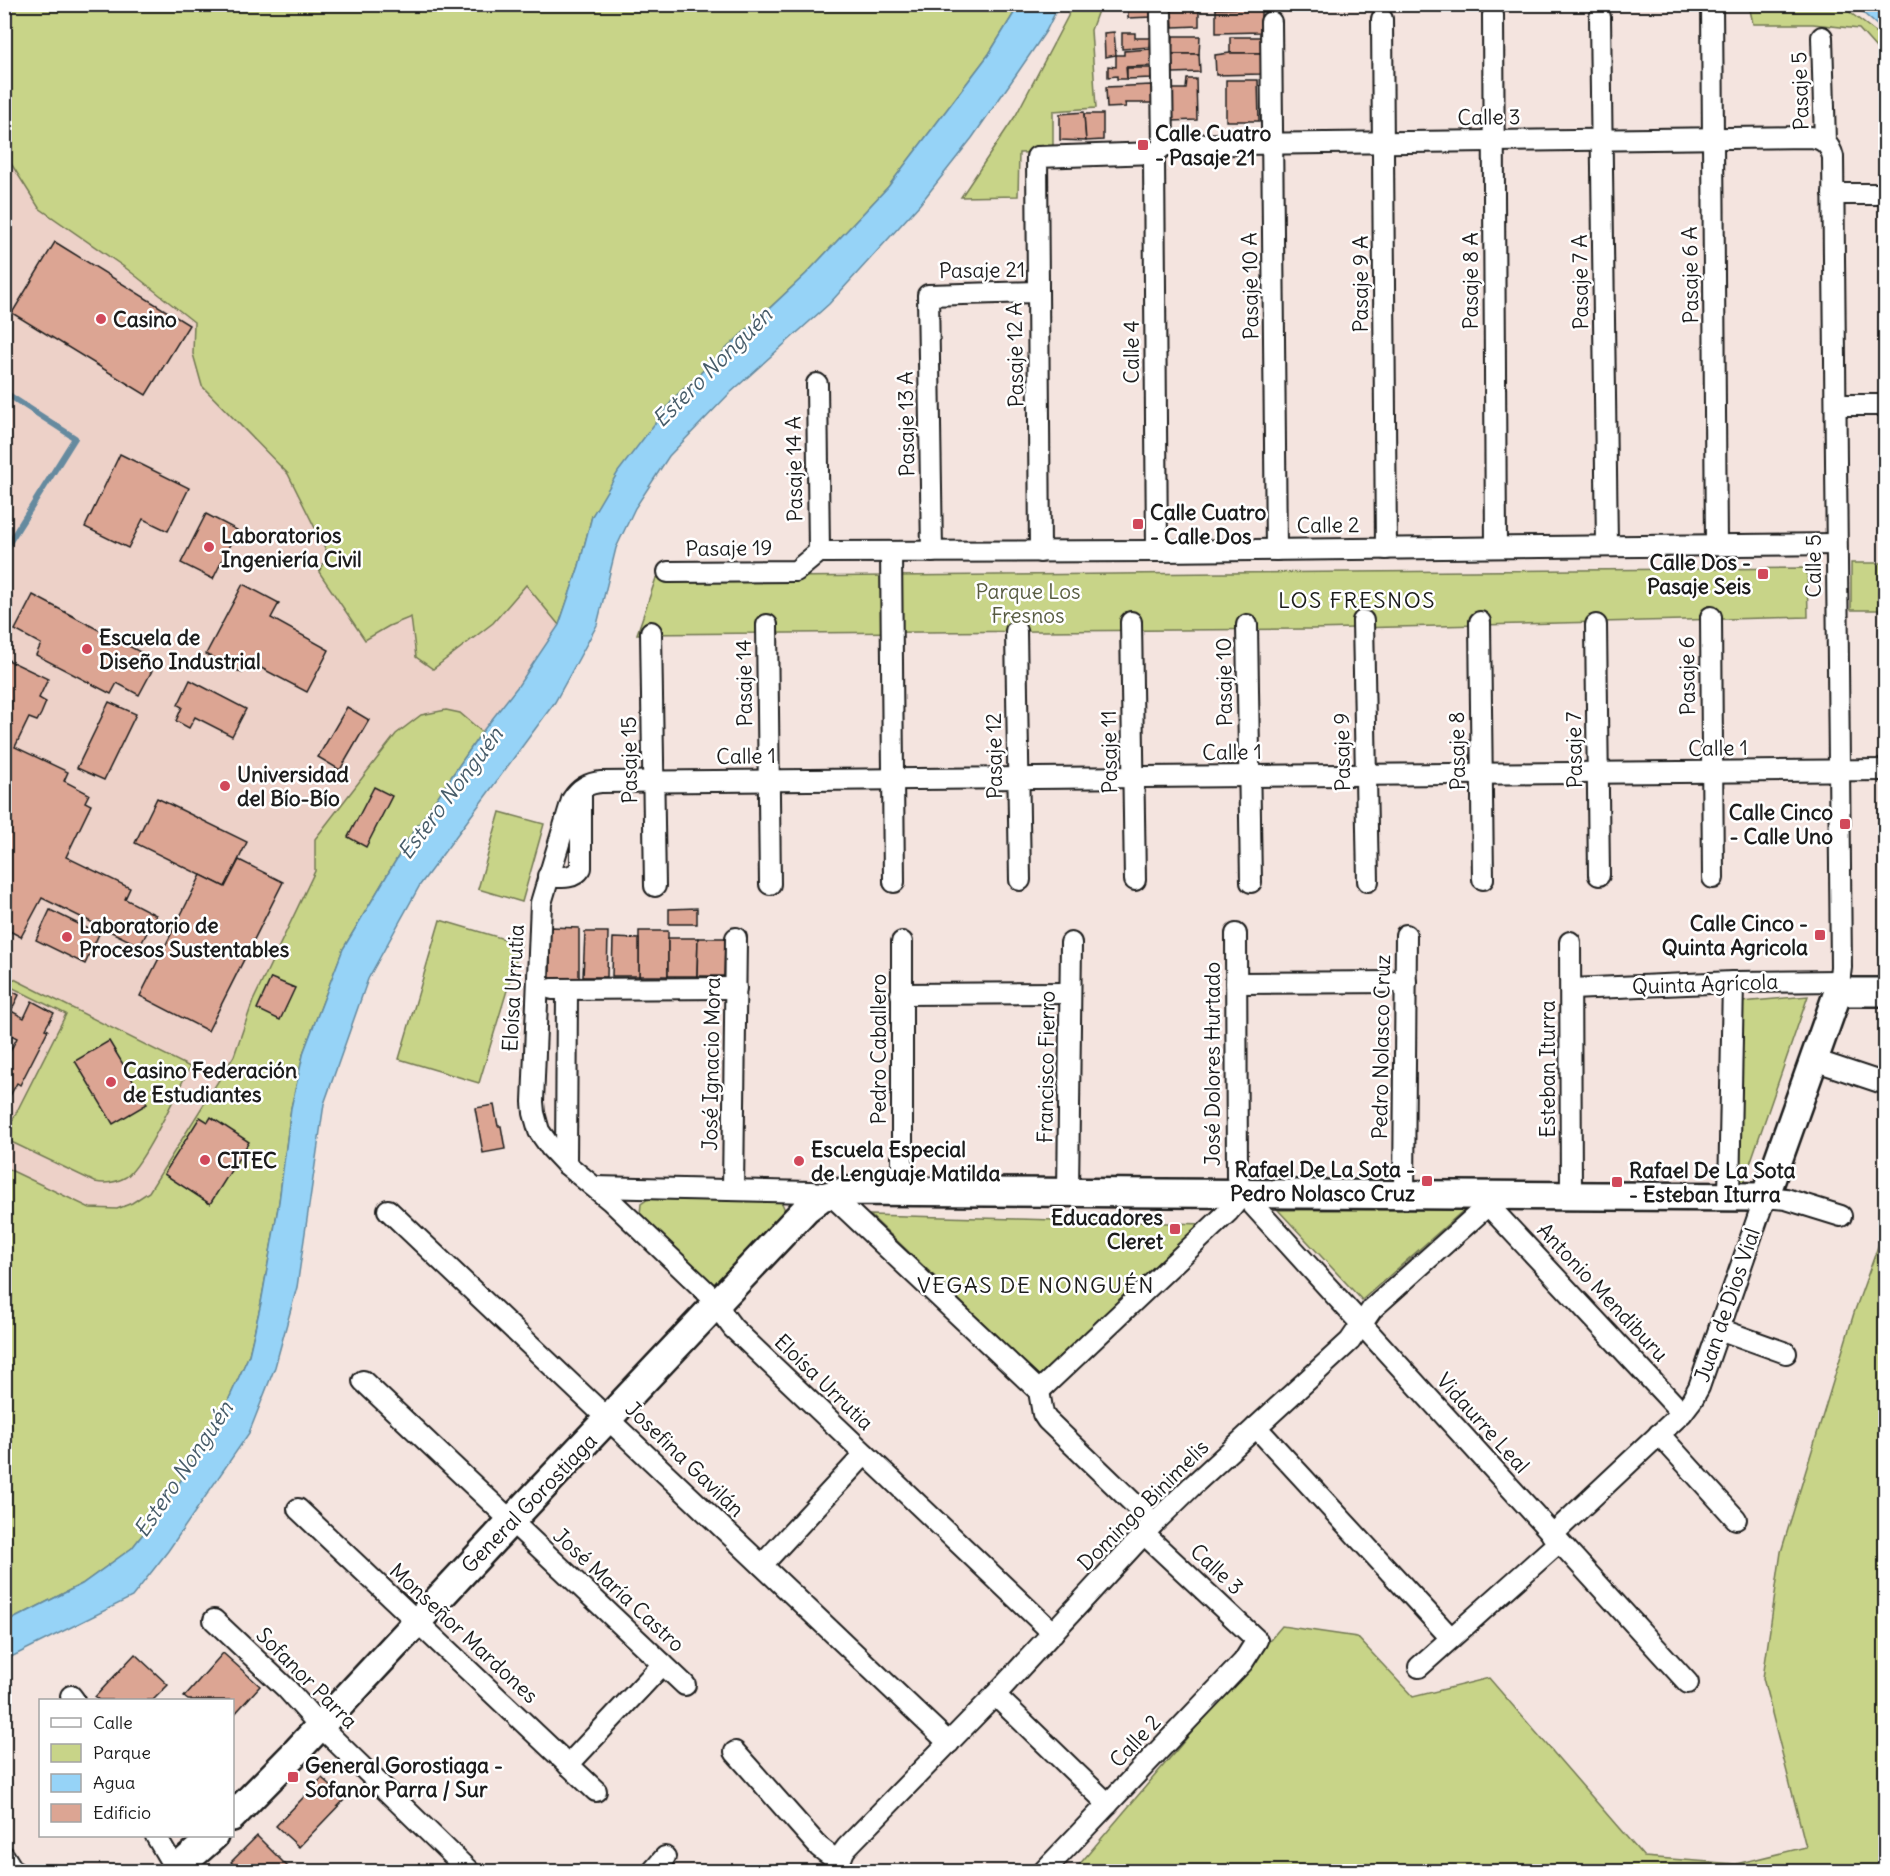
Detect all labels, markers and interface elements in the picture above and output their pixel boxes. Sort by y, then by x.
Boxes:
street label: Pasaje 5 [1785,51,1815,131]
street label: Calle 3 [1457,103,1521,131]
place label: Calle Cuatro - Pasaje 21 [1155,120,1271,171]
marker: Calle Cuatro - Pasaje 21 [1136,138,1150,152]
street label: Pasaje 6 A [1676,226,1704,324]
street label: Pasaje 10 A [1236,232,1264,340]
street label: Pasaje 8 A [1457,232,1484,330]
street label: Pasaje 7 A [1566,234,1594,330]
street label: Pasaje 9 A [1347,235,1374,333]
street label: Pasaje 21 [939,256,1025,284]
water label: Estero Nonguén [646,300,779,433]
street label: Pasaje 12 A [1001,302,1029,408]
place label: Casino [113,306,177,333]
marker: Casino [94,312,108,326]
street label: Calle 4 [1118,320,1145,384]
street label: Pasaje 13 A [892,371,920,477]
street label: Pasaje 14 A [780,416,808,522]
place label: Calle Cuatro - Calle Dos [1150,499,1266,550]
street label: Calle 2 [1296,511,1360,539]
marker: Calle Cuatro - Calle Dos [1131,517,1145,531]
place label: Laboratorios Ingeniería Civil [221,522,362,573]
street label: Pasaje 19 [685,534,773,562]
street label: Calle 5 [1800,534,1827,598]
marker: Laboratorios Ingeniería Civil [202,540,216,554]
place label: Calle Dos - Pasaje Seis [1647,549,1751,600]
marker: Calle Dos - Pasaje Seis [1756,567,1770,581]
park label: Parque Los Fresnos [975,578,1081,629]
district label: LOS FRESNOS [1278,586,1436,614]
place label: Escuela de Diseño Industrial [99,624,261,675]
street label: Pasaje 6 [1673,636,1701,716]
street label: Pasaje 10 [1210,637,1238,727]
street label: Pasaje 14 [730,639,758,727]
marker: Escuela de Diseño Industrial [80,642,94,656]
street label: Pasaje 11 [1095,710,1123,794]
street label: Pasaje 8 [1443,711,1471,791]
street label: Pasaje 7 [1560,711,1588,789]
street label: Pasaje 9 [1328,712,1356,792]
street label: Pasaje 12 [980,713,1008,799]
street label: Pasaje 15 [615,716,643,804]
water label: Estero Nonguén [391,720,510,865]
street label: Calle 1 [1688,734,1748,762]
street label: Calle 1 [1202,738,1262,766]
street label: Calle 1 [716,742,776,770]
place label: Universidad del Bío-Bío [237,761,350,812]
marker: Universidad del Bío-Bío [218,779,232,793]
place label: Calle Cinco - Calle Uno [1729,799,1833,850]
marker: Calle Cinco - Calle Uno [1838,817,1852,831]
place label: Calle Cinco - Quinta Agricola [1662,910,1808,961]
place label: Laboratorio de Procesos Sustentables [79,912,290,963]
street label: Eloísa Urrutia [496,924,530,1052]
marker: Calle Cinco - Quinta Agricola [1813,928,1827,942]
marker: Laboratorio de Procesos Sustentables [60,930,74,944]
street label: Pedro Nolasco Cruz [1366,954,1396,1140]
street label: José Dolores Hurtado [1199,962,1226,1166]
street label: Quinta Agrícola [1631,968,1779,1000]
street label: Pedro Caballero [865,974,892,1124]
street label: José Ignacio Mora [696,977,726,1151]
street label: Francisco Fierro [1031,991,1061,1143]
street label: Esteban Iturra [1534,1000,1561,1138]
place label: Casino Federación de Estudiantes [123,1057,297,1108]
marker: Casino Federación de Estudiantes [104,1075,118,1089]
place label: Escuela Especial de Lenguaje Matilda [811,1136,1000,1187]
place label: CITEC [217,1147,277,1174]
marker: CITEC [198,1153,212,1167]
marker: Escuela Especial de Lenguaje Matilda [792,1154,806,1168]
place label: Rafael De La Sota - Pedro Nolasco Cruz [1230,1156,1415,1207]
place label: Rafael De La Sota - Esteban Iturra [1629,1157,1796,1208]
marker: Rafael De La Sota - Pedro Nolasco Cruz [1420,1174,1434,1188]
marker: Rafael De La Sota - Esteban Iturra [1610,1175,1624,1189]
place label: Educadores Cleret [1051,1204,1164,1255]
street label: Antonio Mendiburu [1532,1217,1674,1367]
marker: Educadores Cleret [1168,1222,1182,1236]
street label: Juan de Dios Vial [1688,1224,1766,1386]
district label: VEGAS DE NONGUÉN [917,1271,1155,1299]
street label: Eloísa Urrutia [769,1328,879,1436]
street label: Vidaurre Leal [1431,1367,1535,1479]
water label: Estero Nonguén [127,1395,240,1542]
street label: Josefina Gavilán [620,1395,750,1523]
street label: General Gorostiaga [455,1427,603,1579]
street label: Domingo Binimelis [1072,1434,1214,1576]
street label: José María Castro [548,1522,690,1658]
street label: Calle 3 [1185,1538,1249,1600]
street label: Monseñor Mardones [384,1557,544,1709]
street label: Sofanor Parra [251,1622,363,1734]
legend [39,1699,234,1837]
street label: Calle 2 [1104,1709,1166,1773]
text: Calle [93,1711,133,1734]
text: Parque [93,1741,151,1764]
place label: General Gorostiaga - Sofanor Parra / Sur [305,1752,503,1803]
marker: General Gorostiaga - Sofanor Parra / Sur [286,1770,300,1784]
text: Agua [93,1771,135,1794]
text: Edificio [93,1801,151,1824]

